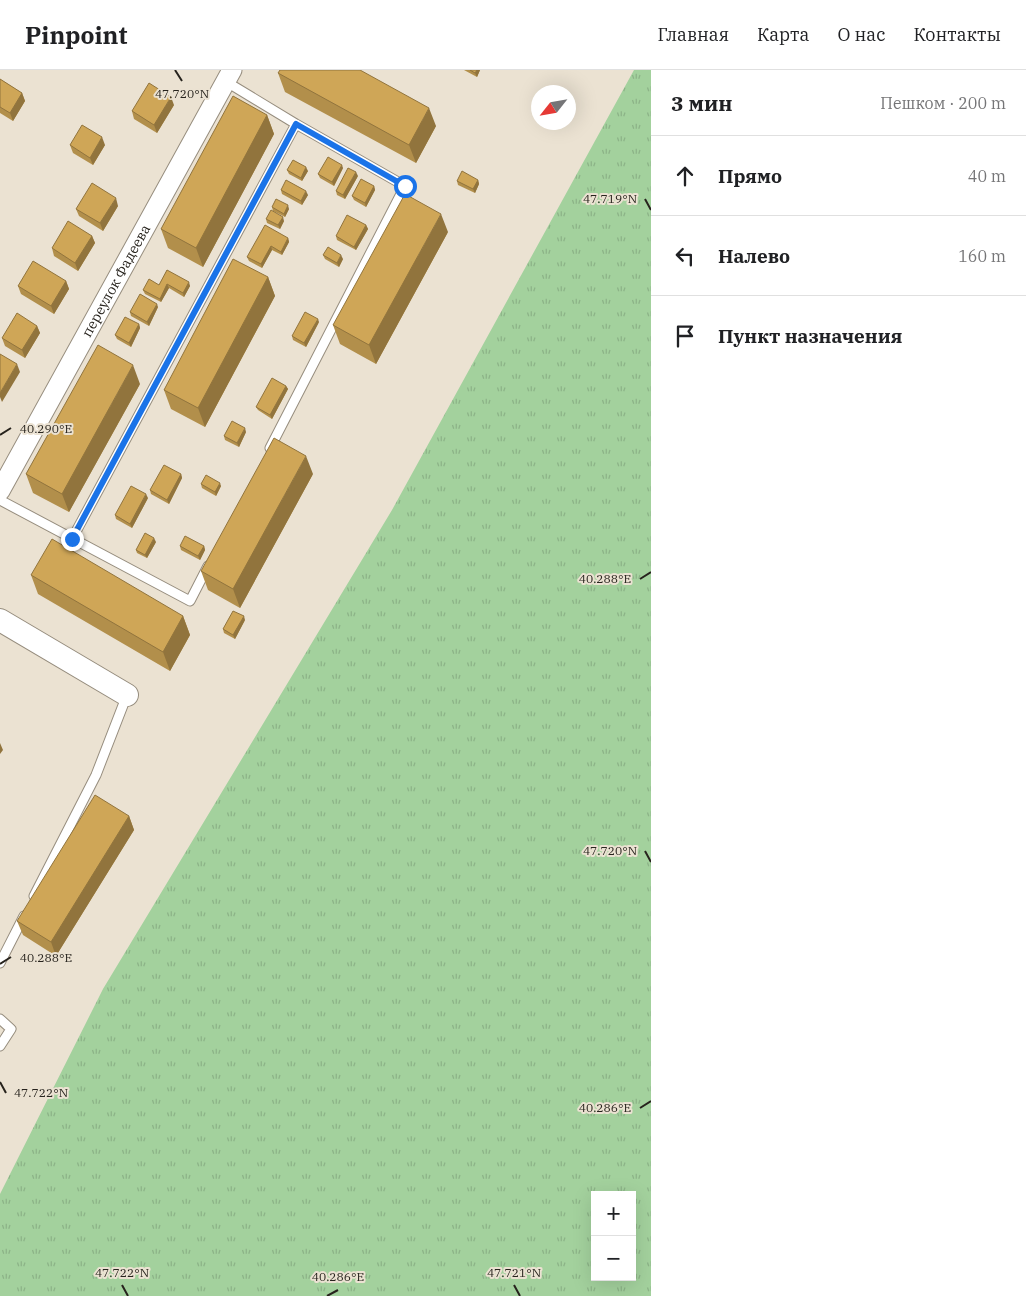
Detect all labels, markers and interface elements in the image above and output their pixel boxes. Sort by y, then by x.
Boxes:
text: Pinpoint [25,19,127,51]
text: Главная [657,23,729,46]
text: Карта [757,23,809,46]
text: О нас [837,23,885,46]
text: Контакты [913,23,1001,46]
north arrow [531,85,576,130]
text: 47.720°N [155,86,209,101]
text: 3 мин [671,89,733,117]
text: Пешком · 200 m [880,93,1006,113]
icon: ahead [671,162,699,190]
text: Прямо [718,164,782,188]
text: 40 m [968,166,1006,186]
route start [394,175,417,198]
text: 47.719°N [583,191,637,206]
street label: переулок Фадеева [78,221,154,340]
icon: left [671,242,699,270]
text: Налево [718,244,790,268]
text: 160 m [958,246,1006,266]
icon: arrive [671,322,699,350]
text: Пункт назначения [718,324,902,348]
text: 40.290°E [20,421,72,436]
route end [61,528,84,551]
text: 40.288°E [579,571,631,586]
text: 47.720°N [583,843,637,858]
text: 40.288°E [20,950,72,965]
text: 47.722°N [14,1085,68,1100]
text: 40.286°E [579,1100,631,1115]
map controls [591,1191,636,1281]
button: + [591,1191,636,1236]
button: − [591,1236,636,1281]
text: 47.722°N [95,1265,149,1280]
text: 47.721°N [487,1265,541,1280]
text: 40.286°E [312,1269,364,1284]

